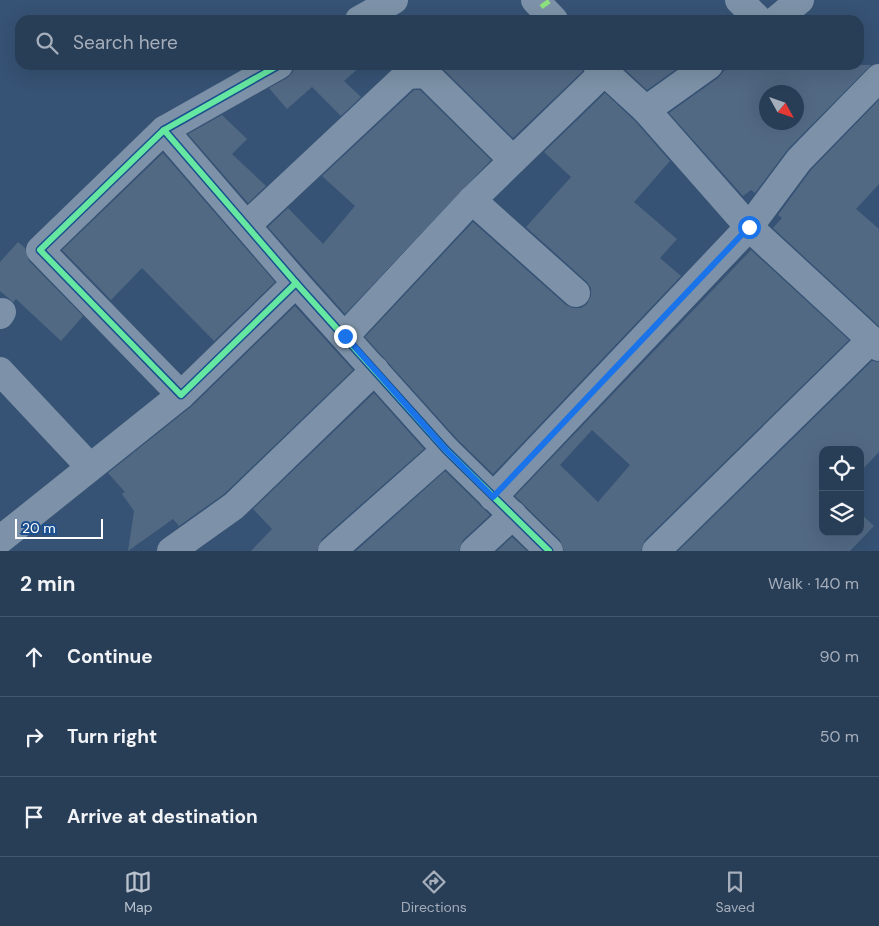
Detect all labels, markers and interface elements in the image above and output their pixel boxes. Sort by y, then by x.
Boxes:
search box [15,15,864,70]
icon: search [33,29,61,57]
text: Search here [73,30,178,55]
north arrow [759,85,804,130]
route start [738,216,761,239]
route end [334,325,357,348]
map controls [819,446,864,536]
button: locate [819,446,864,491]
button: layers [819,491,864,536]
scale bar [15,516,102,539]
text: 20 m [22,519,56,537]
text: 2 min [20,570,76,598]
text: Walk · 140 m [768,573,859,594]
icon: ahead [20,643,48,671]
text: Continue [67,644,153,669]
text: 90 m [819,646,859,667]
icon: right [20,723,48,751]
text: Turn right [67,724,157,749]
text: 50 m [820,726,859,747]
icon: arrive [20,803,48,831]
text: Arrive at destination [67,804,258,829]
tab: Map [124,868,152,916]
tab: Directions [401,868,467,916]
tab: Saved [715,868,755,916]

